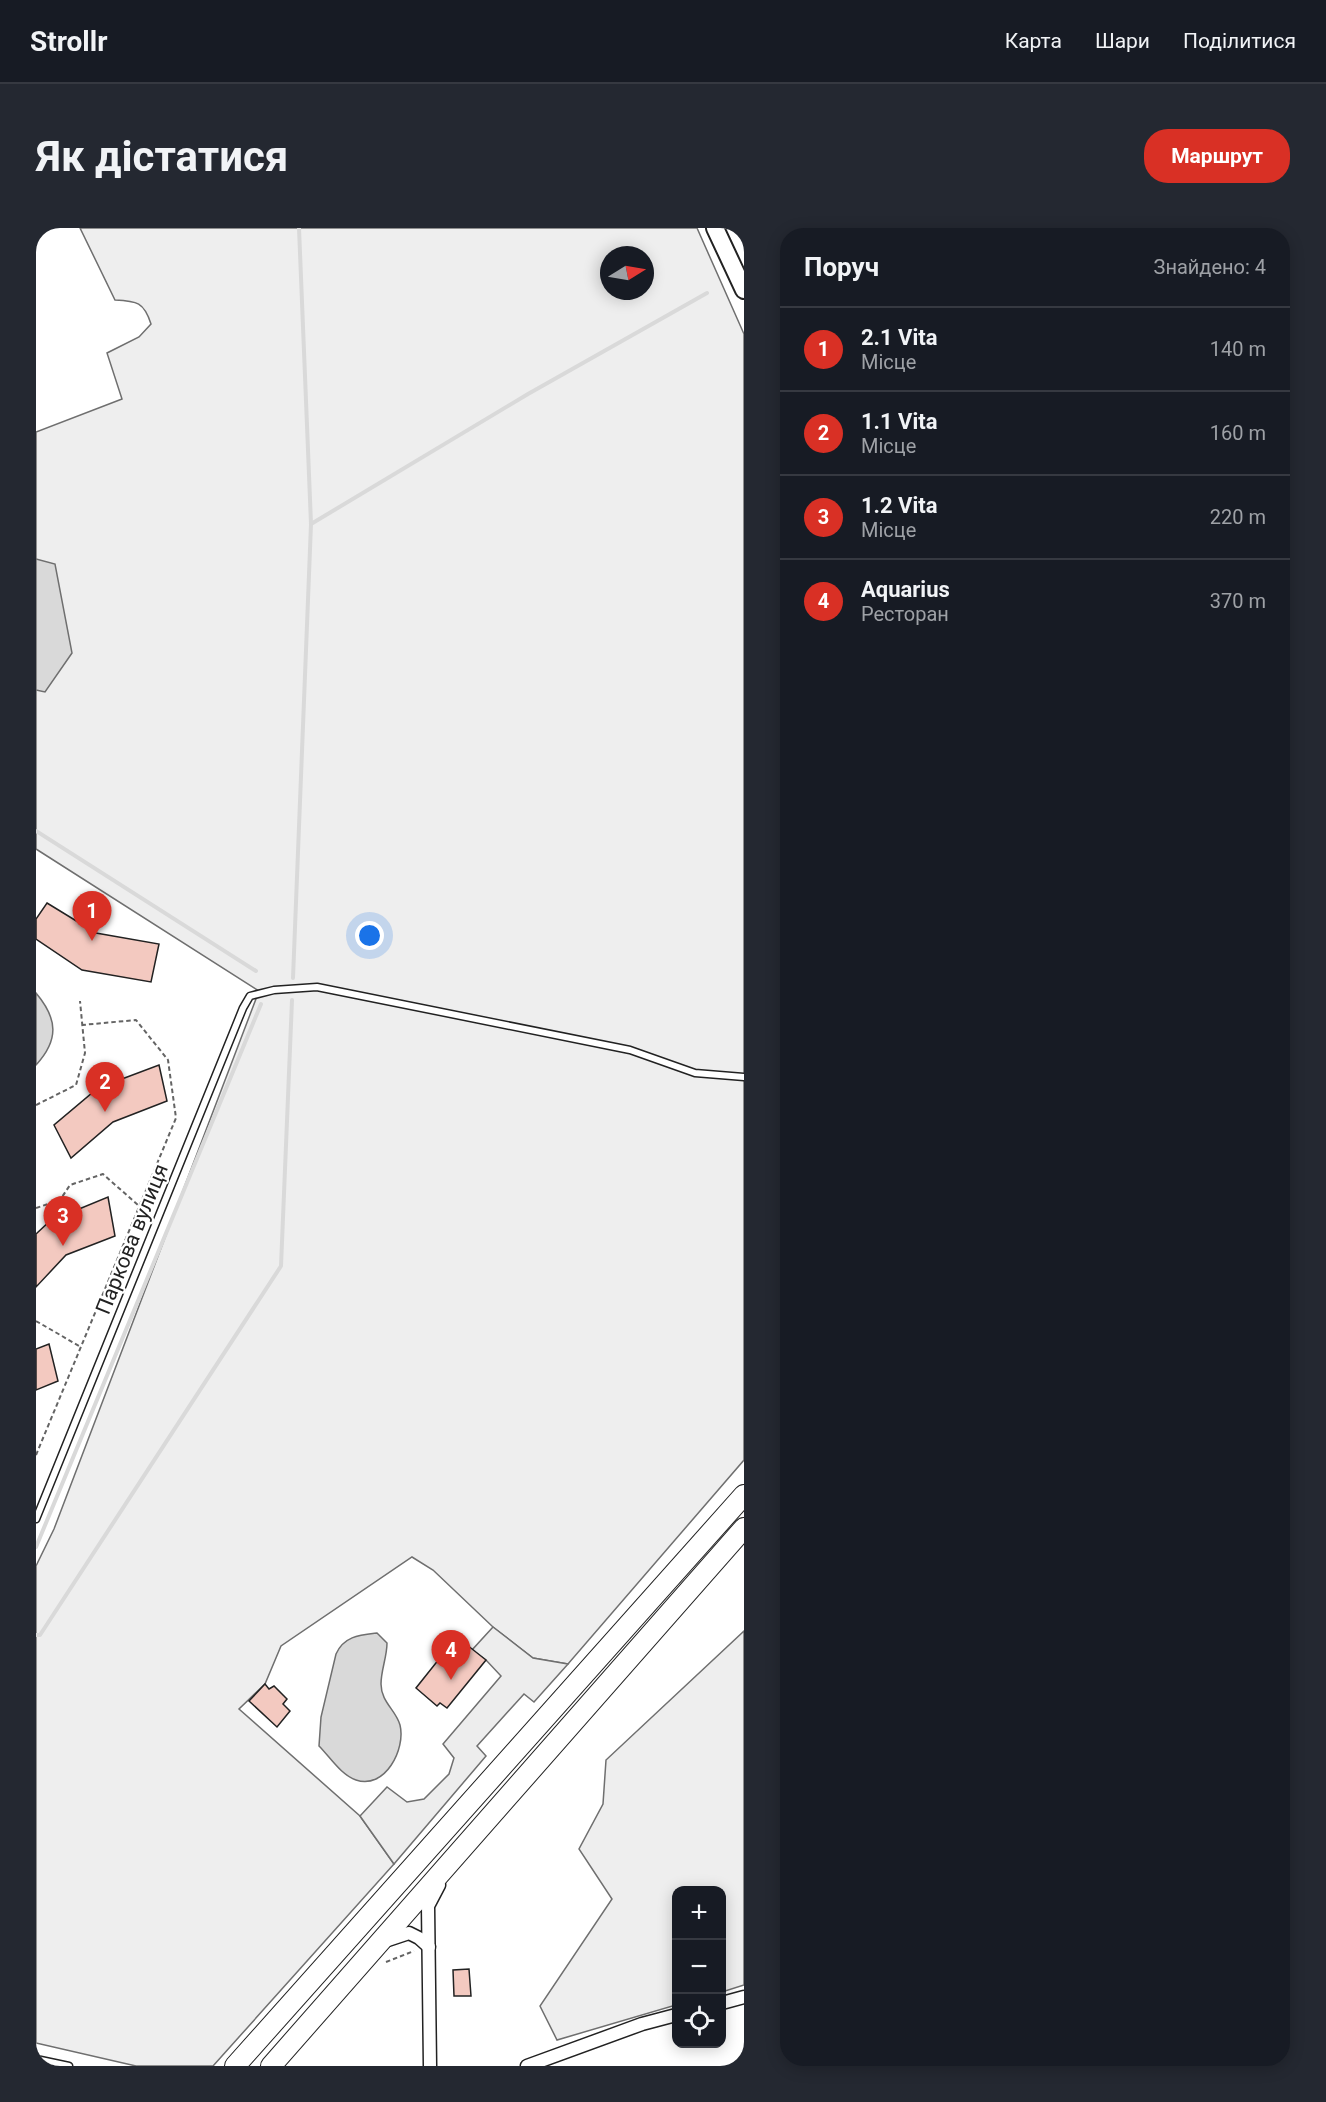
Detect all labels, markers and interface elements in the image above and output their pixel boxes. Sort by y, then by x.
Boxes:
text: Strollr [30,25,107,58]
text: Карта [1005,29,1062,53]
text: Шари [1095,29,1150,53]
text: Поділитися [1183,29,1296,53]
button: Маршрут [1144,129,1290,183]
text: Як дістатися [36,132,288,181]
north arrow [600,246,654,300]
text: Поруч [804,252,879,282]
text: Знайдено: 4 [1154,255,1266,279]
text: 2.1 Vita [861,325,938,350]
text: 1 [818,337,829,361]
text: 140 m [1210,337,1266,361]
text: Місце [861,350,916,374]
text: 1.1 Vita [861,409,938,434]
text: 2 [818,421,829,445]
text: 160 m [1210,421,1266,445]
text: Місце [861,434,916,458]
text: 1.2 Vita [861,493,938,518]
text: 3 [818,505,829,529]
text: 220 m [1210,505,1266,529]
text: Місце [861,518,916,542]
text: Aquarius [861,577,950,602]
text: 4 [818,589,829,613]
text: 370 m [1210,589,1266,613]
text: Ресторан [861,602,949,626]
pin: 1 [72,892,112,941]
your location [355,921,384,950]
pin: 2 [86,1062,124,1112]
street label: Паркова вулиця [91,1160,173,1318]
pin: 3 [44,1196,82,1246]
pin: 4 [432,1630,470,1680]
map controls [672,1886,726,2048]
button: + [672,1886,726,1940]
button: − [672,1940,726,1994]
button: locate [672,1994,726,2048]

